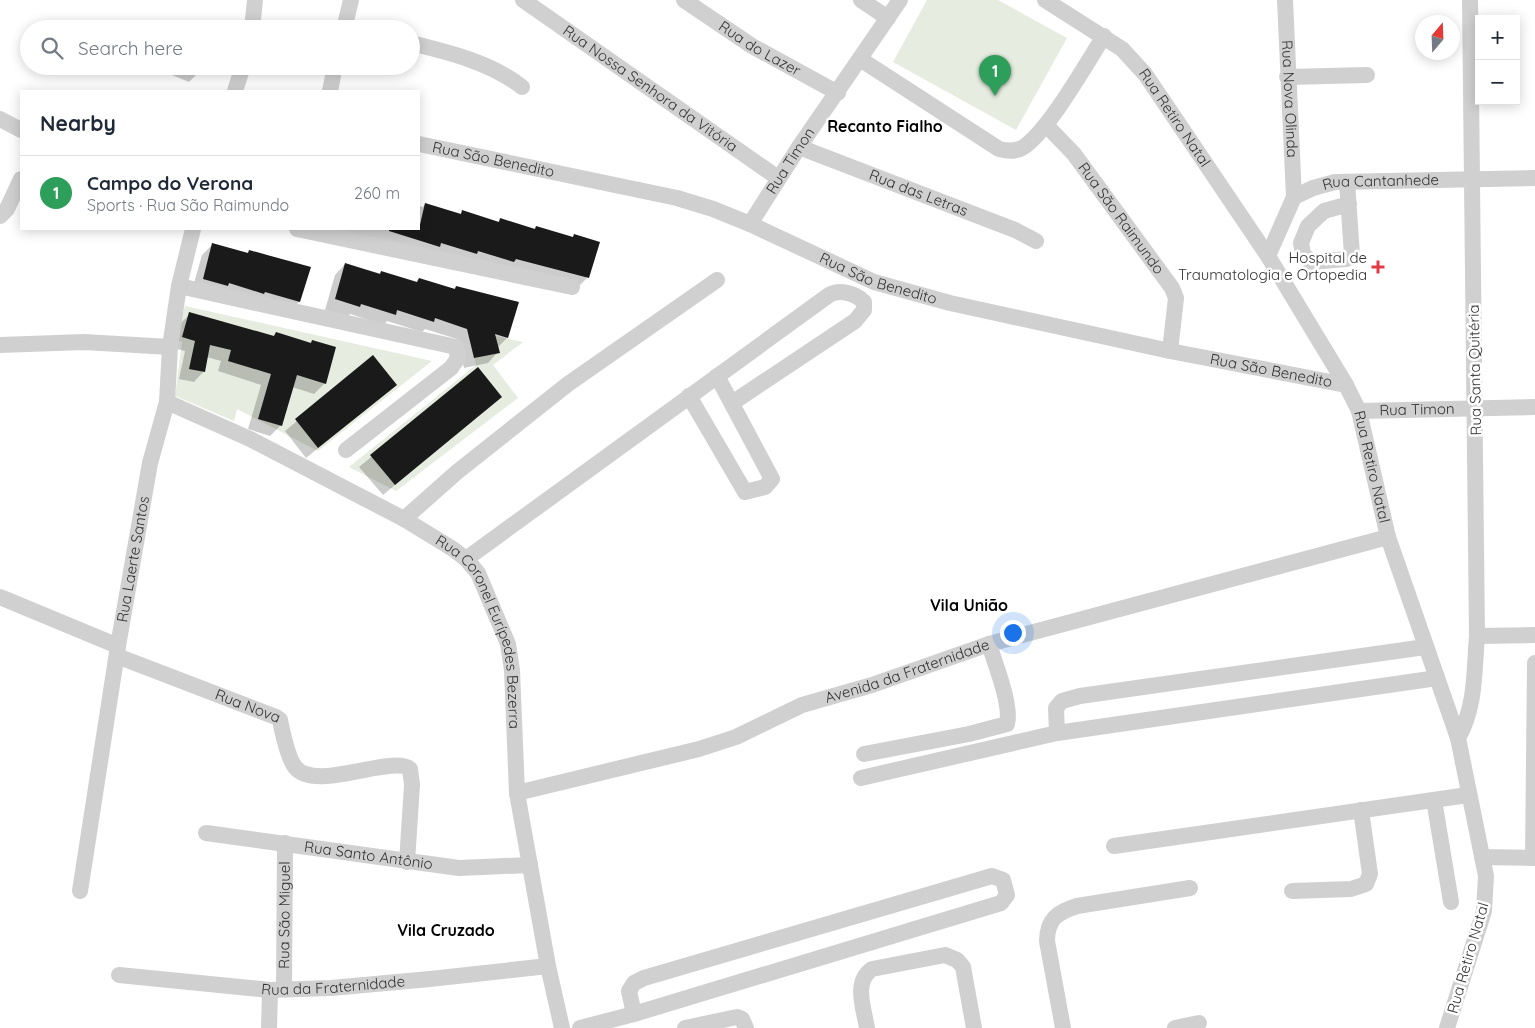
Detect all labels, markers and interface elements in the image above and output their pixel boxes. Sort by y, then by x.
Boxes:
north arrow [1415,15,1460,60]
map controls [1475,15,1520,105]
button: + [1475,15,1520,60]
street label: Rua do Lazer [715,16,804,80]
search box [20,20,420,75]
street label: Rua Nossa Senhora da Vitória [559,21,741,156]
icon: search [38,34,66,62]
text: Search here [78,36,183,60]
street label: Rua Nova Olinda [1278,40,1302,158]
pin: 1 [979,55,1011,96]
button: − [1475,60,1520,105]
street label: Rua Retiro Natal [1135,65,1215,170]
text: Nearby [40,110,116,136]
district label: Recanto Fialho [827,116,943,136]
street label: Rua Timon [762,124,819,197]
street label: Rua São Benedito [431,137,556,181]
street label: Rua São Raimundo [1074,158,1169,278]
street label: Rua das Letras [867,165,971,220]
street label: Rua Cantanhede [1320,170,1439,194]
text: Campo do Verona [87,171,253,195]
text: 1 [53,183,59,203]
text: 260 m [354,183,400,203]
text: Sports · Rua São Raimundo [87,195,289,215]
street label: Rua São Benedito [817,248,939,308]
place label: Hospital de Traumatologia e Ortopedia [1178,248,1367,284]
marker: Hospital de Traumatologia e Ortopedia [1371,260,1385,274]
street label: Rua Santa Quitéria [1464,304,1485,436]
street label: Rua São Benedito [1208,349,1334,391]
street label: Rua Timon [1379,399,1455,420]
street label: Rua Retiro Natal [1350,409,1394,525]
street label: Rua Laerte Santos [112,495,153,624]
street label: Rua Coronel Eurípedes Bezerra [432,531,524,729]
district label: Vila União [930,595,1008,615]
your location [1000,620,1026,646]
street label: Avenida da Fraternidade [823,635,992,707]
street label: Rua Nova [212,685,283,727]
street label: Rua Santo Antônio [303,837,434,873]
street label: Rua São Miguel [274,861,294,969]
street label: Rua Retiro Natal [1443,900,1492,1016]
district label: Vila Cruzado [397,920,495,940]
street label: Rua da Fraternidade [260,971,406,999]

